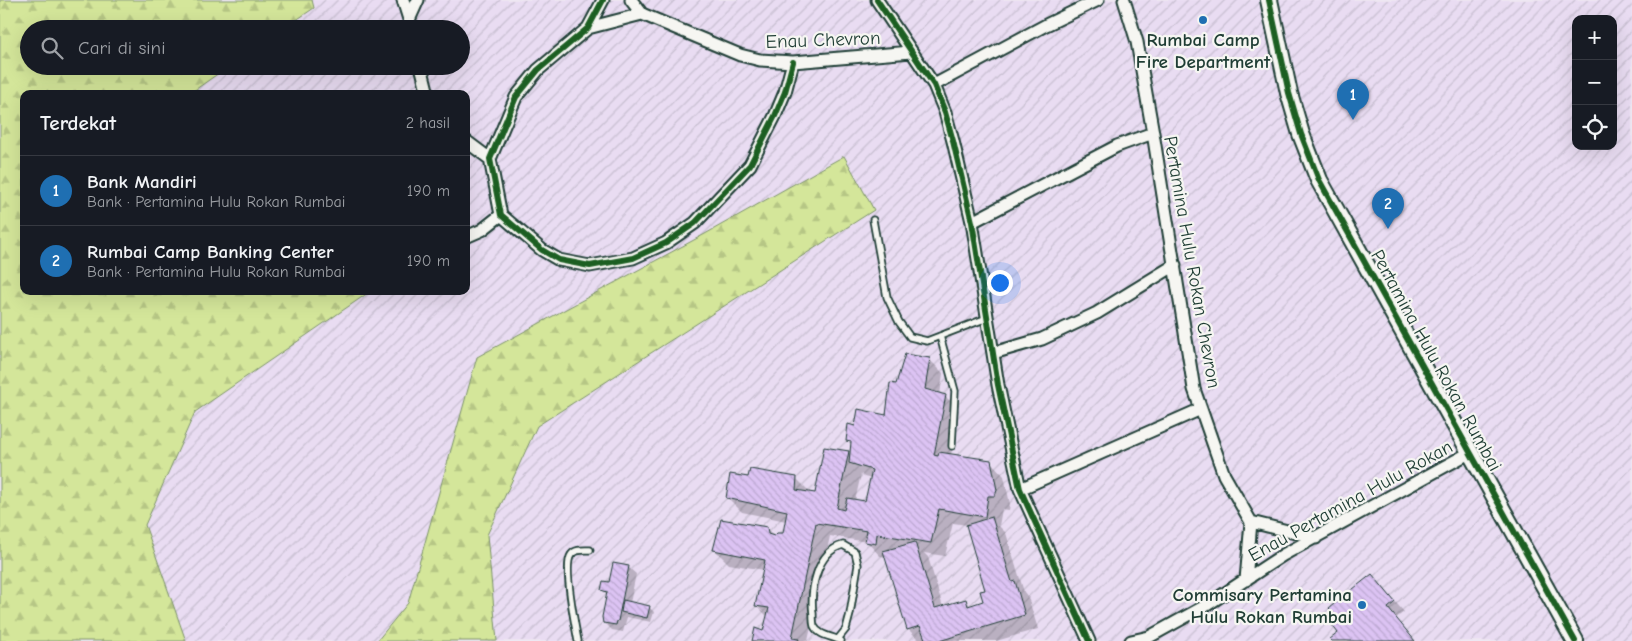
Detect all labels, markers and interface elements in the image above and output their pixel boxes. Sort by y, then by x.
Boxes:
marker: Rumbai Camp Fire Department [1197,14,1209,26]
map controls [1572,15,1617,150]
button: + [1572,15,1617,60]
search box [20,20,470,75]
street label: Enau Chevron [765,27,881,53]
place label: Rumbai Camp Fire Department [1136,29,1271,73]
icon: search [38,34,66,62]
text: Cari di sini [78,37,165,59]
button: − [1572,60,1617,105]
pin: 1 [1337,79,1369,120]
button: locate [1572,105,1617,150]
text: Terdekat [40,111,116,135]
text: 2 hasil [406,114,450,132]
street label: Pertamina Hulu Rokan Chevron [1159,134,1225,390]
text: Bank Mandiri [87,171,197,193]
text: 1 [53,182,59,200]
text: 190 m [407,182,450,200]
pin: 2 [1372,188,1404,229]
text: Bank · Pertamina Hulu Rokan Rumbai [87,193,345,211]
text: Rumbai Camp Banking Center [87,241,334,263]
street label: Pertamina Hulu Rokan Rumbai [1366,246,1506,475]
text: 2 [52,252,60,270]
text: 190 m [407,252,450,270]
text: Bank · Pertamina Hulu Rokan Rumbai [87,263,345,281]
your location [987,270,1013,296]
street label: Enau Pertamina Hulu Rokan [1245,435,1456,566]
place label: Commisary Pertamina Hulu Rokan Rumbai [1172,584,1352,628]
marker: Commisary Pertamina Hulu Rokan Rumbai [1356,599,1368,611]

